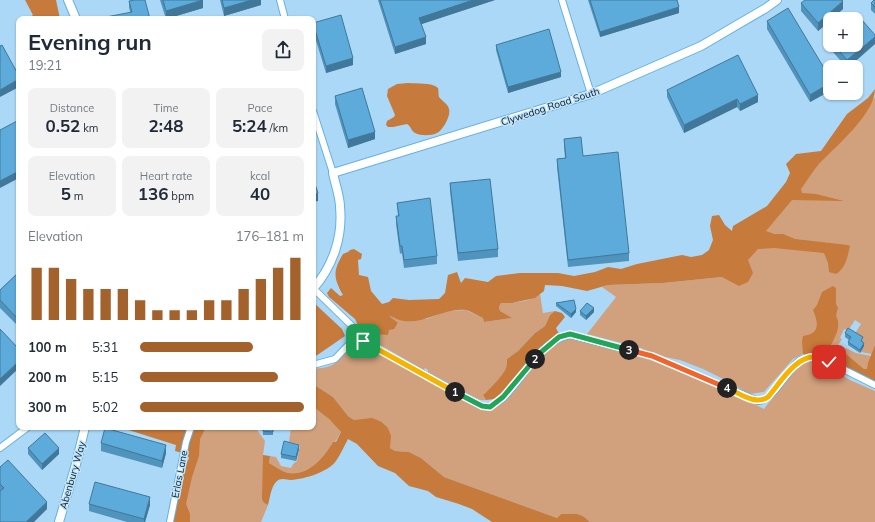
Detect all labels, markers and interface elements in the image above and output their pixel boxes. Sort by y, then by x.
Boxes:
map controls [823,12,863,100]
button: + [823,12,863,52]
text: Evening run [28,28,152,56]
button: share [262,29,304,71]
text: 19:21 [28,57,62,73]
button: − [823,60,863,100]
street label: Clywedog Road South [499,84,601,129]
text: Distance [50,101,94,115]
text: Time [154,101,178,115]
text: Pace [248,101,272,115]
text: 0.52 [45,115,80,136]
text: 2:48 [149,115,183,136]
text: 5:24 [232,115,267,136]
text: km [80,121,99,135]
text: /km [267,121,288,135]
text: Elevation [49,169,95,183]
text: Heart rate [140,169,192,183]
text: kcal [250,169,270,183]
text: 5 [61,183,71,204]
text: 136 [138,183,168,204]
text: 40 [250,183,270,204]
text: m [71,189,83,203]
text: bpm [168,189,194,203]
text: Elevation [28,228,83,244]
text: 176–181 m [236,228,304,244]
pin [346,324,380,358]
icon: arrive [352,330,374,352]
text: 100 m [28,339,67,355]
text: 5:31 [92,339,118,355]
pin: 3 [619,340,639,360]
text: 3 [626,343,632,357]
pin [812,345,846,379]
pin: 2 [525,349,545,369]
icon: check [818,351,840,373]
text: 2 [532,352,538,366]
text: 200 m [28,369,67,385]
text: 5:15 [92,369,118,385]
pin: 4 [717,378,737,398]
text: 4 [724,381,730,395]
pin: 1 [445,382,465,402]
text: 1 [452,385,458,399]
text: 300 m [28,399,67,415]
text: 5:02 [92,399,118,415]
street label: Abenbury Way [57,439,89,511]
street label: Erlas Lane [169,449,190,499]

